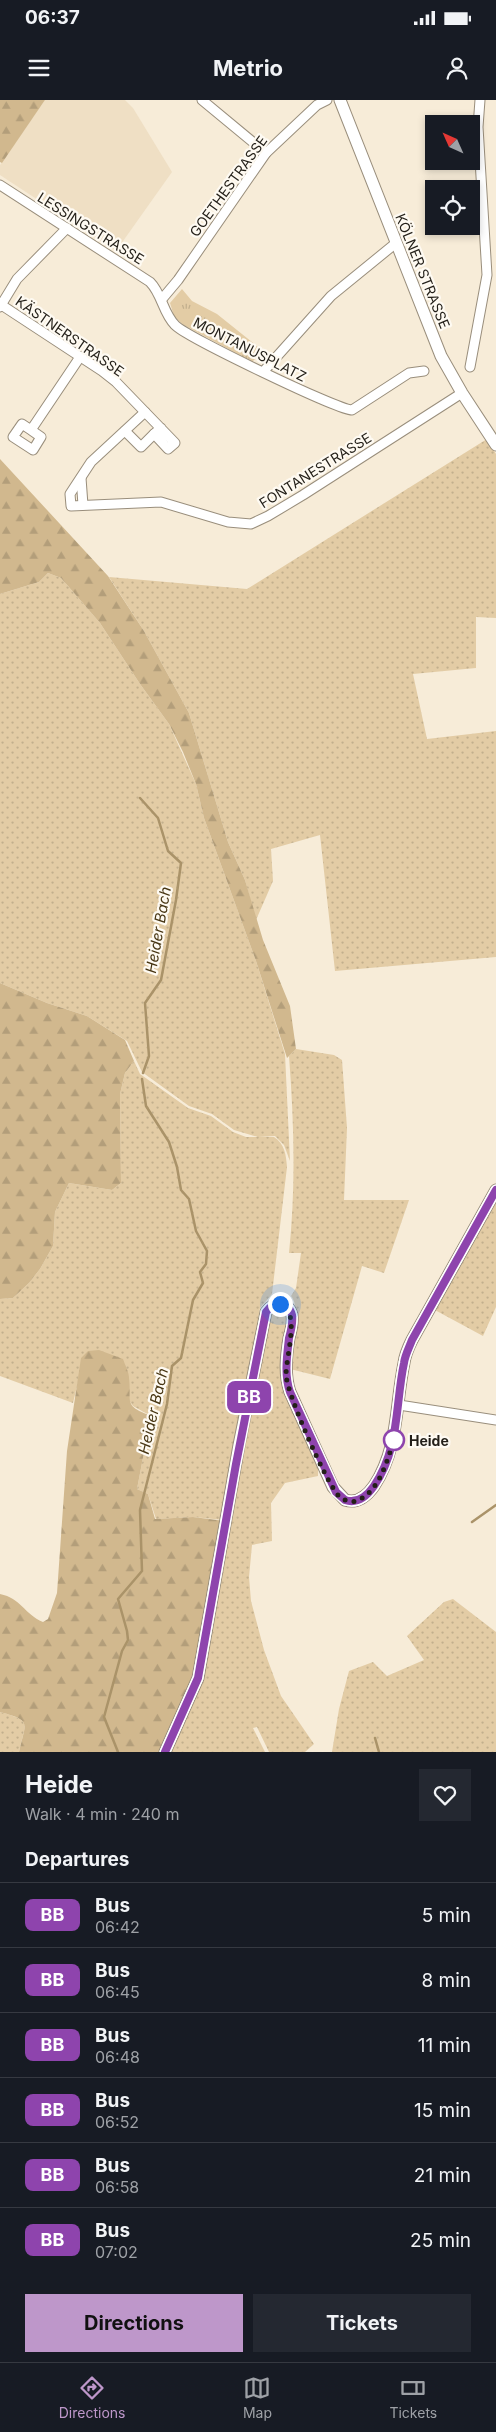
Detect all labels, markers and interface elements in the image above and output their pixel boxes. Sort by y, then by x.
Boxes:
text: 06:37 [25,6,80,29]
icon: menu [25,54,53,82]
icon: person [443,54,471,82]
text: Metrio [213,55,283,81]
north arrow [425,115,480,170]
map controls [425,115,480,235]
street label: GOETHESTRASSE [186,132,270,240]
button: locate [425,180,480,235]
street label: LESSINGSTRASSE [35,188,147,268]
street label: KÖLNER STRASSE [392,211,454,331]
street label: KÄSTNERSTRASSE [13,292,127,380]
street label: MONTANUSPLATZ [191,313,309,385]
street label: FONTANESTRASSE [256,429,374,511]
water label: Heider Bach [141,885,175,975]
your location [268,1292,293,1317]
water label: Heider Bach [134,1366,172,1456]
line badge: BB [226,1381,272,1413]
text: BB [237,1386,261,1407]
marker: Heide [383,1429,405,1451]
place label: Heide [409,1432,449,1449]
button: heart [419,1769,471,1821]
text: Heide [25,1770,93,1799]
text: Walk · 4 min · 240 m [25,1804,179,1824]
text: Departures [25,1848,129,1871]
text: Bus [95,1894,130,1917]
text: BB [41,1904,64,1925]
text: 5 min [422,1904,471,1927]
text: 06:42 [95,1917,140,1937]
text: Bus [95,1959,130,1982]
text: BB [41,1969,64,1990]
text: 8 min [421,1969,471,1992]
text: 06:45 [95,1982,140,2002]
text: Bus [95,2024,130,2047]
text: BB [41,2034,64,2055]
text: 11 min [418,2034,471,2057]
text: 06:48 [95,2047,140,2067]
text: Bus [95,2089,130,2112]
text: BB [41,2099,64,2120]
text: 15 min [414,2099,471,2122]
text: 06:52 [95,2112,139,2132]
text: Bus [95,2154,130,2177]
text: BB [41,2164,64,2185]
text: 21 min [414,2164,471,2187]
text: 06:58 [95,2177,139,2197]
text: Bus [95,2219,130,2242]
text: BB [41,2229,64,2250]
text: 25 min [410,2229,471,2252]
text: 07:02 [95,2242,138,2262]
button: Directions [25,2294,243,2352]
button: Tickets [253,2294,471,2352]
tab: Directions [59,2374,125,2421]
tab: Map [243,2374,272,2421]
tab: Tickets [389,2374,437,2421]

